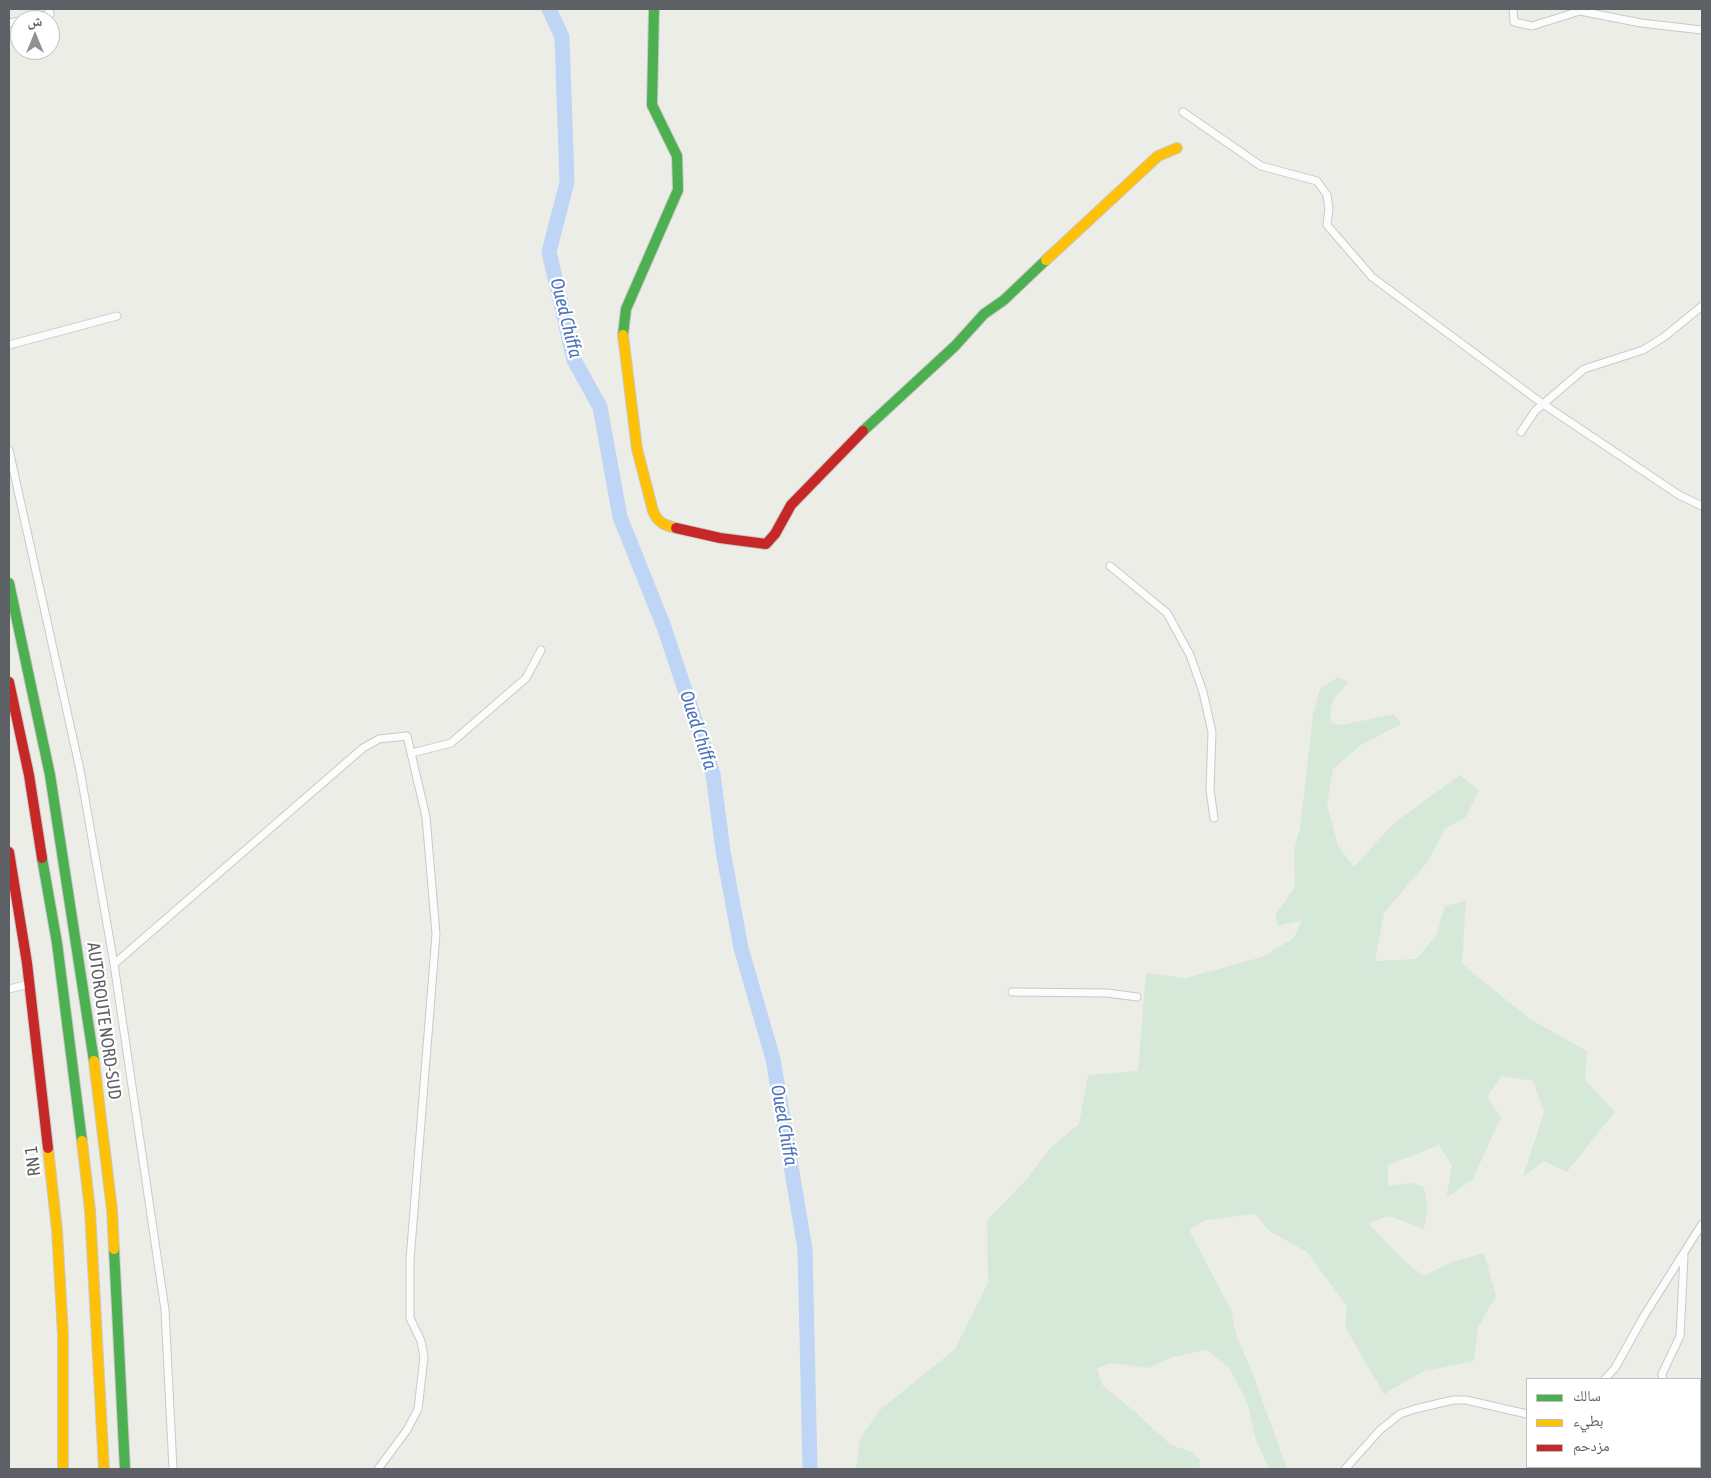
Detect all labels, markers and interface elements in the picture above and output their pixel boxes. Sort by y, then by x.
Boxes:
north arrow [10,10,60,60]
text: ش [28,13,42,29]
water label: Oued Chiffa [545,276,587,360]
water label: Oued Chiffa [675,688,721,772]
street label: AUTOROUTE NORD-SUD [82,941,126,1101]
water label: Oued Chiffa [766,1083,802,1167]
street label: RN 1 [20,1145,46,1177]
legend [1526,1378,1701,1468]
text: سالك [1573,1387,1601,1404]
text: بطيء [1573,1412,1603,1429]
text: مزدحم [1573,1437,1610,1454]

